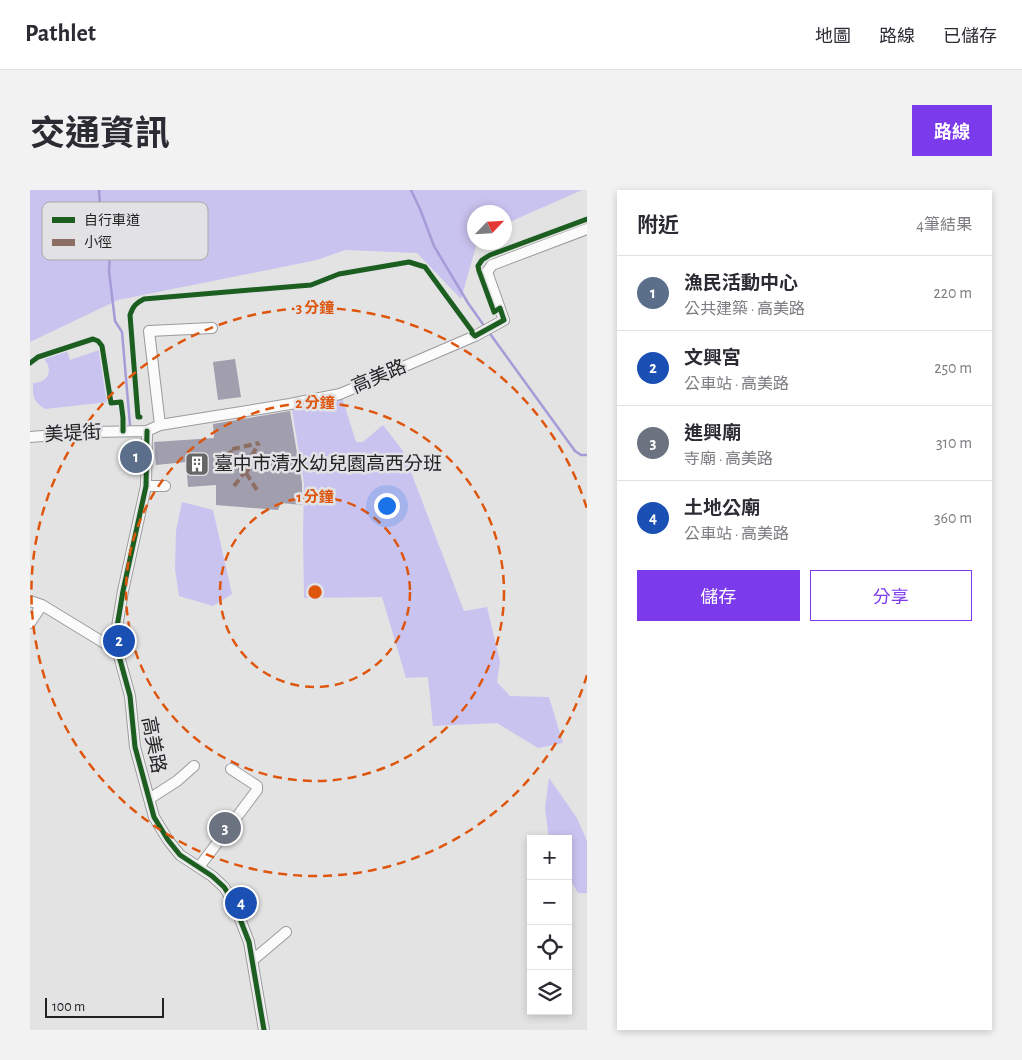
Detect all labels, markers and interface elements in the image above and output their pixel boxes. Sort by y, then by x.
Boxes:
text: Pathlet [25,22,96,46]
text: 地圖 [815,28,851,46]
text: 路線 [879,28,915,46]
text: 已儲存 [943,28,997,46]
button: 路線 [912,105,992,156]
text: 交通資訊 [30,117,170,152]
legend [42,202,208,260]
north arrow [467,205,512,250]
text: 自行車道 [84,213,140,228]
text: 附近 [637,215,679,236]
text: 4筆結果 [916,217,972,233]
text: 小徑 [84,235,112,250]
text: 漁民活動中心 [684,274,798,293]
text: 1 [650,285,656,301]
text: 220 m [934,285,972,301]
text: 3 分鐘 [296,300,334,316]
text: 公共建築 · 高美路 [684,301,805,317]
text: 文興宮 [684,349,741,368]
street label: 高美路 [348,355,409,397]
text: 2 [649,360,657,376]
text: 250 m [934,360,972,376]
text: 公車站 · 高美路 [684,376,789,392]
text: 2 分鐘 [295,395,335,411]
street label: 美堤街 [44,421,102,445]
text: 進興廟 [684,424,741,443]
text: 3 [650,435,656,451]
text: 310 m [936,435,972,451]
pin: 1 [120,438,152,476]
building icon: 臺中市清水幼兒園高西分班 [184,451,210,477]
text: 寺廟 · 高美路 [684,451,773,467]
place label: 臺中市清水幼兒園高西分班 [214,453,442,474]
text: 1 分鐘 [296,489,334,505]
your location [374,493,400,519]
text: 土地公廟 [684,499,760,518]
text: 4 [649,510,657,526]
text: 360 m [934,510,972,526]
text: 公車站 · 高美路 [684,526,789,542]
button: 儲存 [637,570,800,621]
button: 分享 [810,570,972,621]
centre of rings [306,583,324,601]
pin: 2 [103,622,135,660]
street label: 高美路 [138,715,170,775]
pin: 3 [209,809,241,847]
map controls [527,835,572,1015]
button: + [527,835,572,880]
button: − [527,880,572,925]
pin: 4 [225,884,257,922]
button: locate [527,925,572,970]
button: layers [527,970,572,1015]
scale bar [45,995,164,1018]
text: 100 m [52,1000,85,1014]

